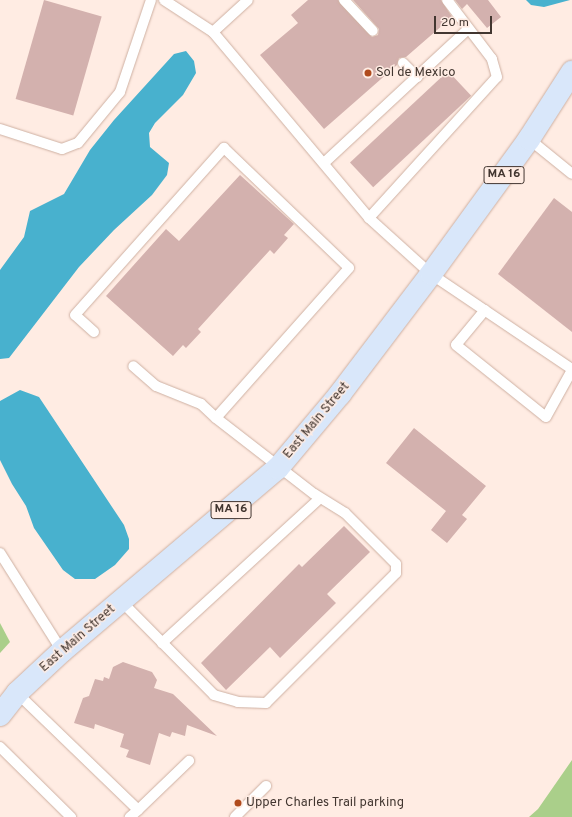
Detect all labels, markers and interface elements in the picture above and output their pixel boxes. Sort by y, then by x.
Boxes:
scale bar [436,8,494,34]
text: 20 m [441,15,469,31]
place label: Sol de Mexico [376,65,456,81]
marker: Sol de Mexico [363,68,373,78]
road number: MA 16 [483,165,525,185]
street label: East Main Street [281,380,353,462]
road number: MA 16 [210,500,252,520]
street label: East Main Street [37,602,119,676]
place label: Upper Charles Trail parking [246,795,405,811]
marker: Upper Charles Trail parking [233,798,243,808]

